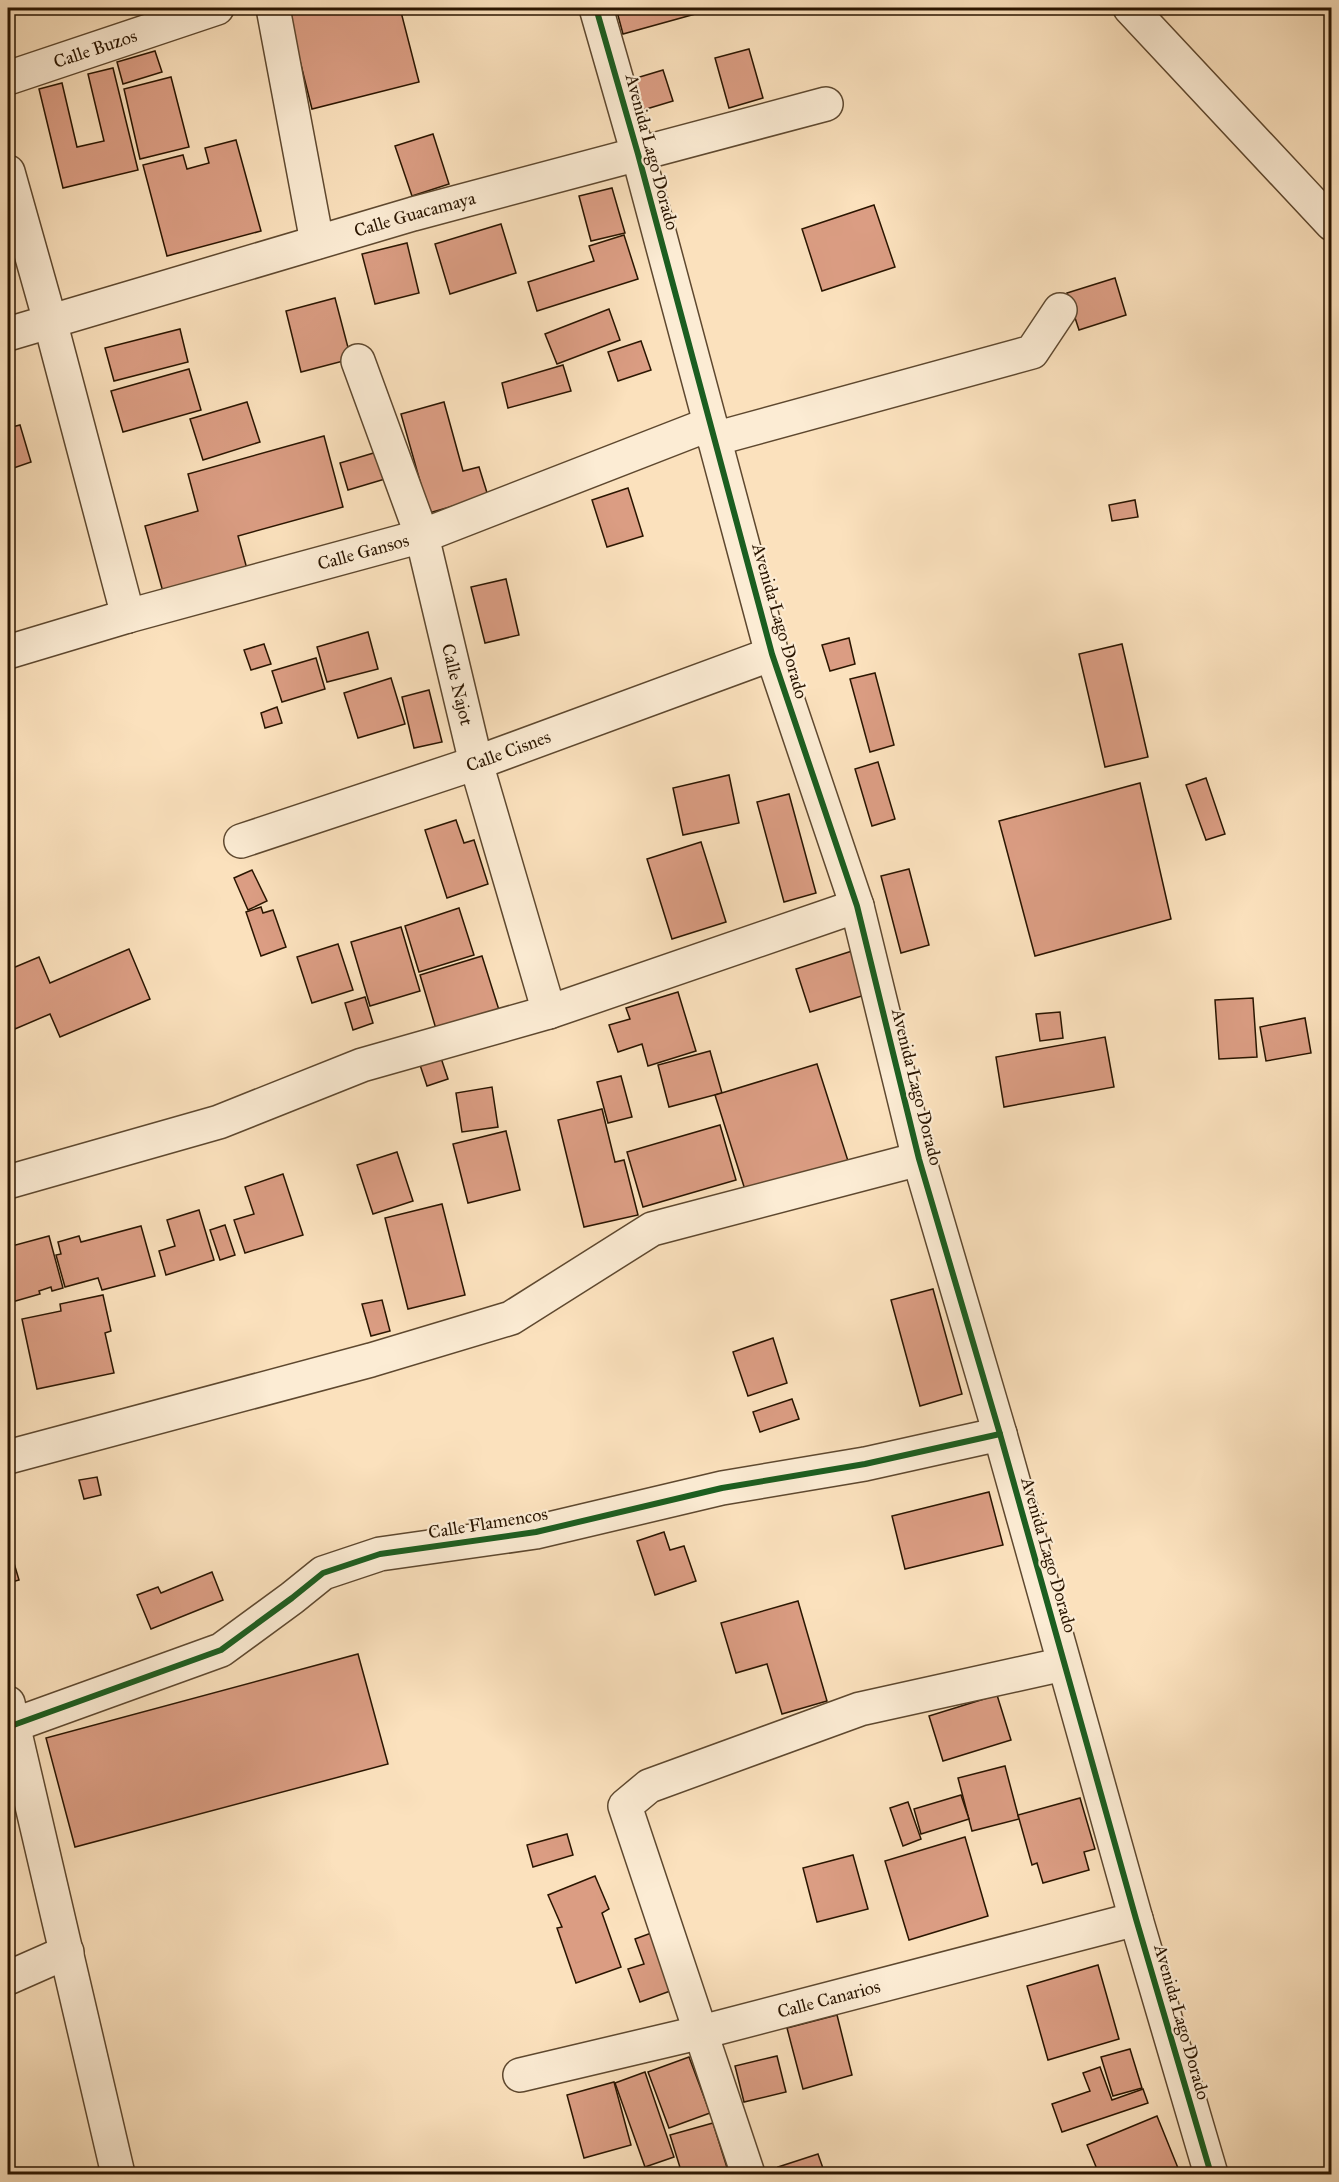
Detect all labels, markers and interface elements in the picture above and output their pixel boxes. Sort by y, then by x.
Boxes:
street label: Calle Buzos [51,25,140,73]
street label: Avenida Lago Dorado [619,71,683,233]
street label: Calle Guacamaya [351,187,478,242]
street label: Calle Gansos [315,529,411,575]
street label: Avenida Lago Dorado [746,540,813,702]
street label: Calle Najot [437,641,478,728]
street label: Calle Cisnes [463,725,554,777]
street label: Avenida Lago Dorado [886,1005,947,1168]
street label: Avenida Lago Dorado [1015,1474,1082,1636]
street label: Calle Flamencos [427,1503,549,1543]
street label: Avenida Lago Dorado [1148,1941,1215,2103]
street label: Calle Canarios [775,1975,883,2023]

